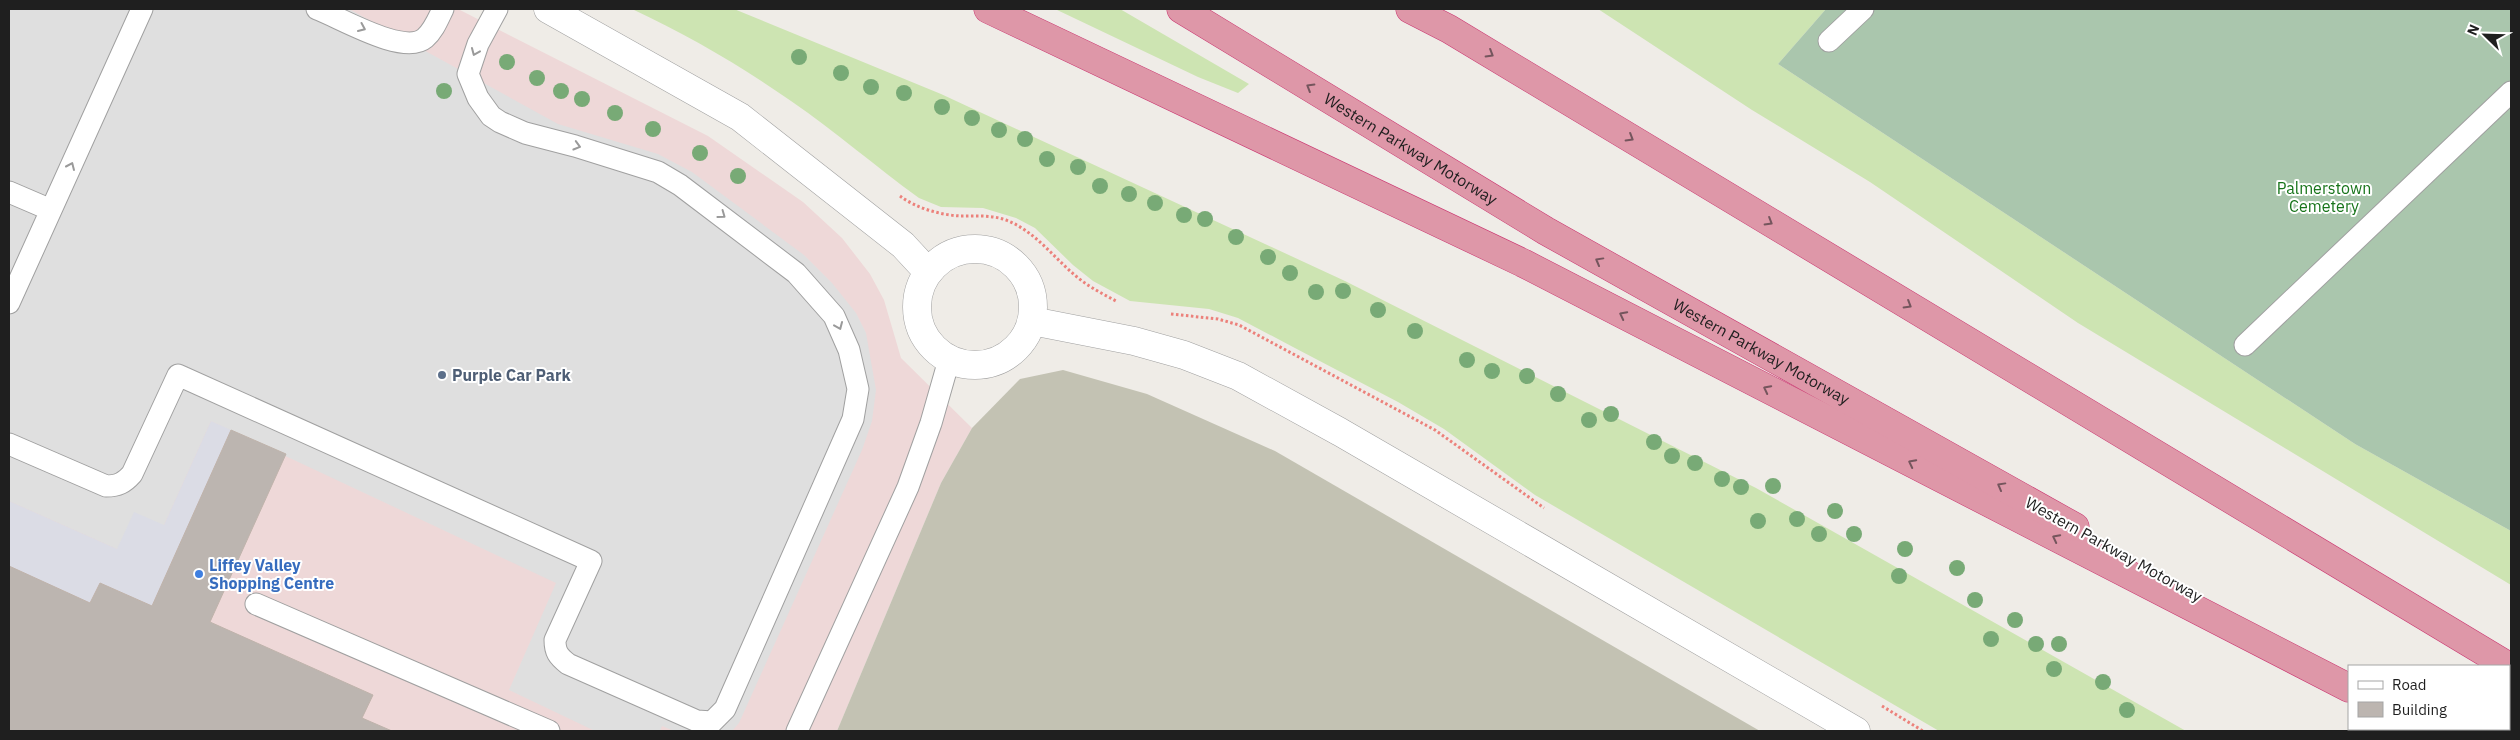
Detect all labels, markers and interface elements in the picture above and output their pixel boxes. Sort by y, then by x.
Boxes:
north arrow [2460,10,2510,60]
one-way arrow [357,22,366,33]
text: N [2463,22,2483,38]
one-way arrow [471,47,481,56]
one-way arrow [1485,47,1494,57]
one-way arrow [1306,84,1315,94]
street label: Western Parkway Motorway [1320,88,1501,209]
one-way arrow [1624,131,1633,141]
one-way arrow [572,141,580,151]
one-way arrow [64,162,75,171]
park label: Palmerstown Cemetery [2277,178,2371,216]
one-way arrow [716,210,725,218]
one-way arrow [1763,215,1772,225]
one-way arrow [1596,257,1605,267]
street label: Western Parkway Motorway [1669,294,1853,409]
one-way arrow [1903,299,1912,309]
one-way arrow [1619,311,1628,321]
one-way arrow [832,321,843,330]
place label: Purple Car Park [452,365,571,385]
marker: Purple Car Park [436,369,448,381]
one-way arrow [1764,385,1773,395]
one-way arrow [1908,459,1917,469]
one-way arrow [1997,482,2006,492]
street label: Western Parkway Motorway [2022,492,2206,606]
one-way arrow [2053,534,2062,544]
place label: Liffey Valley Shopping Centre [209,555,334,593]
marker: Liffey Valley Shopping Centre [193,568,205,580]
legend [2348,665,2510,730]
text: Road [2392,675,2427,694]
text: Building [2392,700,2447,719]

